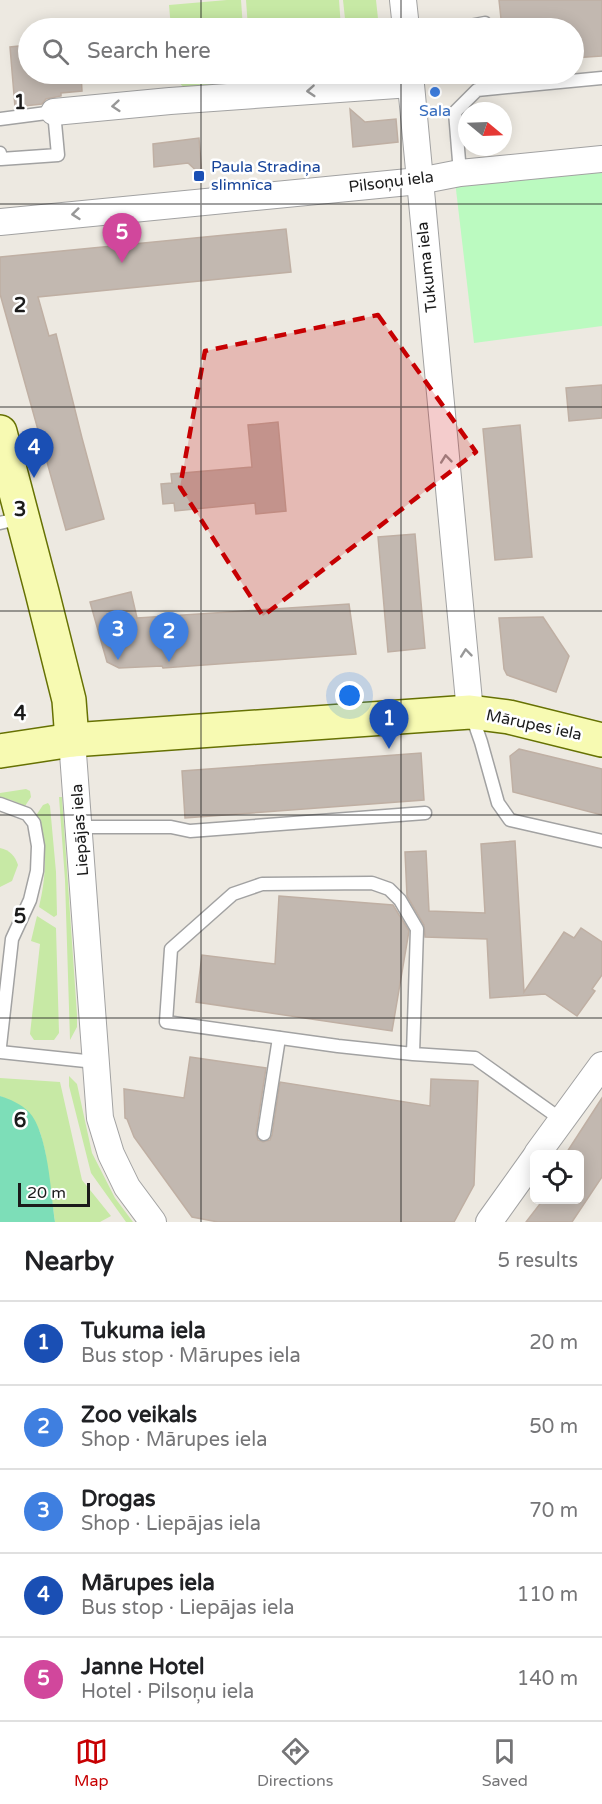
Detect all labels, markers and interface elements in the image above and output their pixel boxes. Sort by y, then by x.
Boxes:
search box [18,18,584,84]
icon: search [39,35,72,68]
text: Search here [87,38,211,64]
one-way arrow [306,84,315,97]
marker: Sala [428,85,442,99]
text: 1 [14,91,26,115]
one-way arrow [112,99,121,112]
place label: Sala [419,101,451,121]
north arrow [458,102,512,156]
place label: Paula Stradiņa slimnīca [211,157,321,195]
street label: Pilsoņu iela [347,167,435,197]
marker: Paula Stradiņa slimnīca [192,169,206,183]
one-way arrow [71,207,80,220]
pin: 5 [102,214,142,263]
street label: Tukuma iela [412,221,442,313]
text: 2 [14,294,26,318]
pin: 4 [15,428,54,478]
one-way arrow [440,455,453,464]
text: 3 [14,498,26,522]
pin: 3 [98,610,138,660]
pin: 2 [150,612,188,662]
one-way arrow [460,649,473,658]
your location [335,681,364,710]
pin: 1 [370,700,408,749]
text: 4 [14,702,27,726]
street label: Mārupes iela [484,705,584,745]
street label: Liepājas iela [67,783,93,877]
text: 5 [14,905,26,929]
text: 6 [14,1109,26,1133]
map controls [530,1150,584,1204]
button: locate [530,1150,584,1204]
scale bar [18,1180,90,1208]
text: 20 m [27,1183,66,1203]
text: Nearby [24,1246,114,1277]
text: 5 results [498,1249,578,1273]
text: Tukuma iela [81,1318,206,1344]
text: 1 [37,1331,50,1355]
text: 20 m [529,1331,578,1355]
text: Bus stop · Mārupes iela [81,1344,301,1368]
text: Zoo veikals [81,1402,197,1428]
text: 2 [37,1415,50,1439]
text: 50 m [529,1415,578,1439]
text: Shop · Mārupes iela [81,1428,267,1452]
text: Drogas [81,1486,156,1512]
text: 3 [37,1499,50,1523]
text: 70 m [529,1499,578,1523]
text: Shop · Liepājas iela [81,1512,261,1536]
text: Mārupes iela [81,1570,215,1596]
text: 4 [37,1583,50,1607]
text: 110 m [517,1583,578,1607]
text: Bus stop · Liepājas iela [81,1596,294,1620]
text: Janne Hotel [81,1654,204,1680]
text: 5 [37,1667,50,1691]
text: 140 m [517,1667,578,1691]
text: Hotel · Pilsoņu iela [81,1680,254,1704]
tab: Map [74,1735,109,1791]
tab: Directions [257,1735,333,1791]
tab: Saved [482,1735,528,1791]

